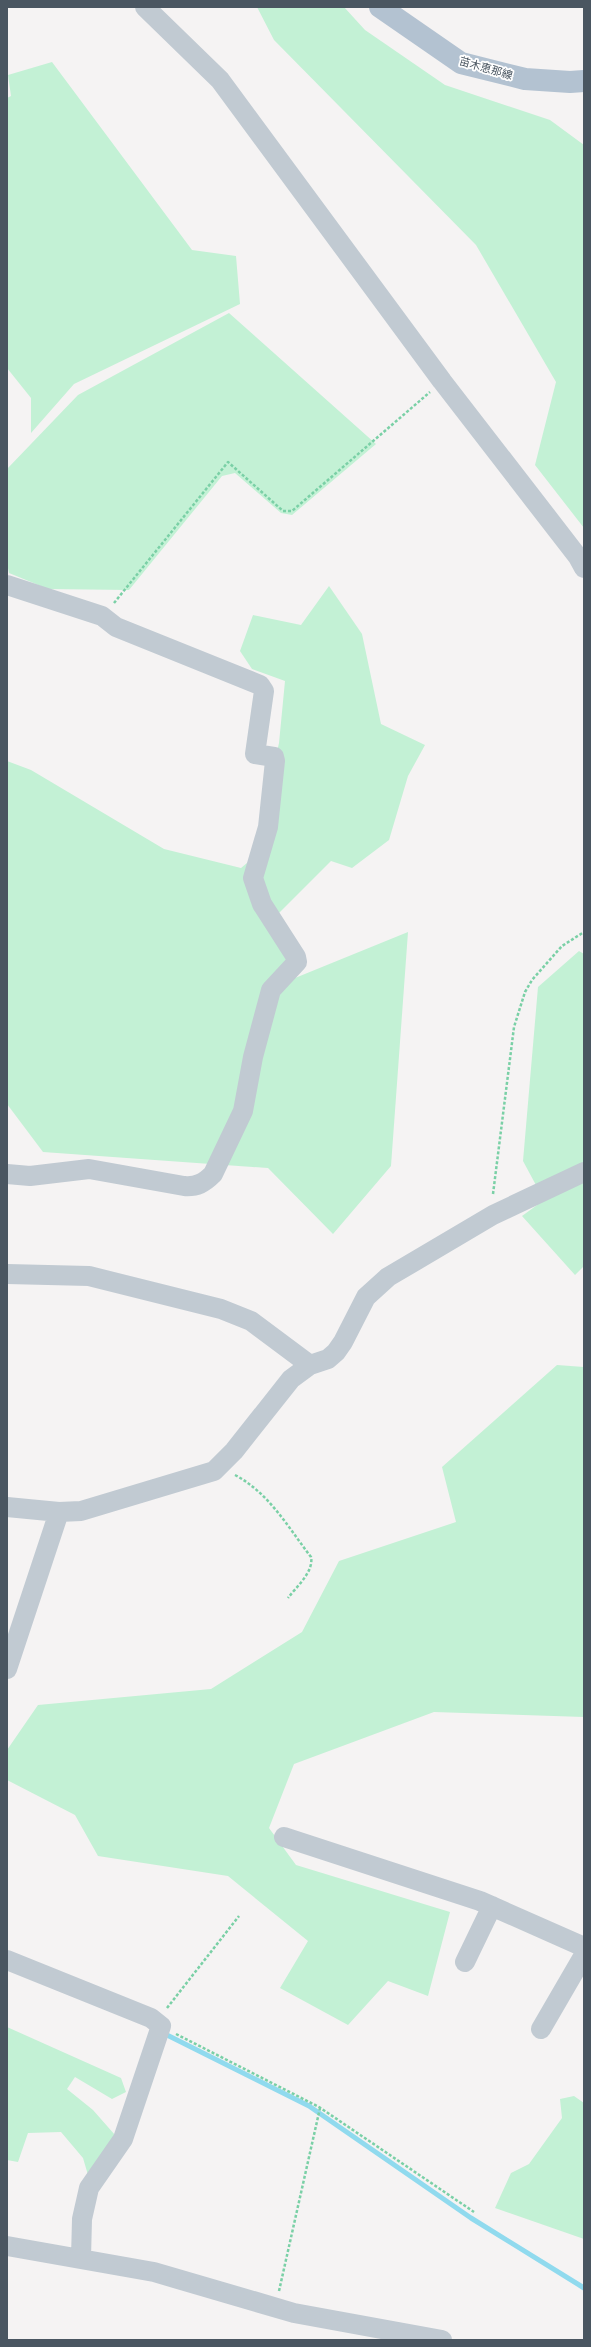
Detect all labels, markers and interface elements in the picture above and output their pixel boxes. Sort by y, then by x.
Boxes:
street label: 苗木恵那線 [457,53,515,83]

